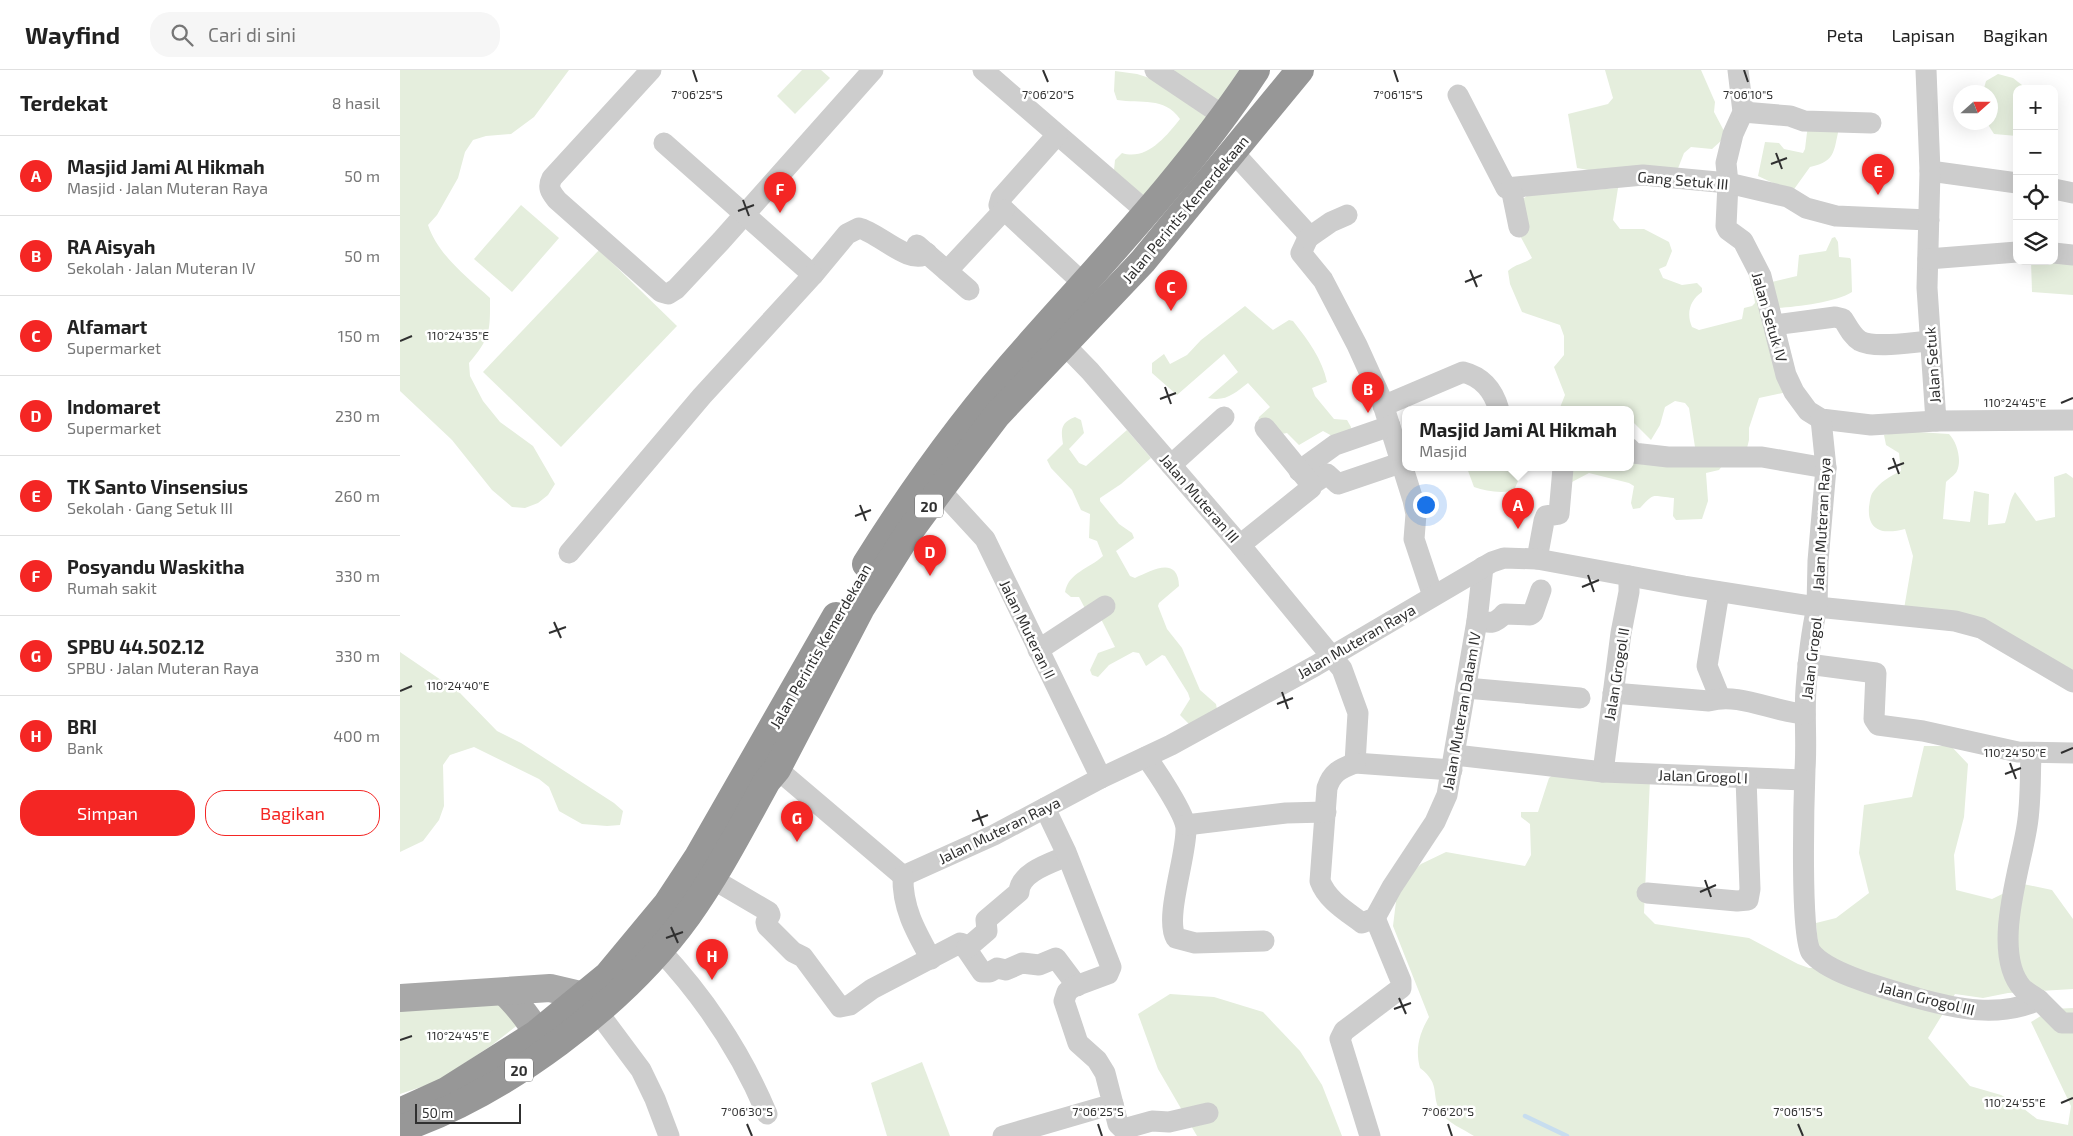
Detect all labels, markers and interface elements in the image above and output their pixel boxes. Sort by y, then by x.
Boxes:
search box [150,12,500,57]
text: Wayfind [25,20,120,49]
icon: search [168,21,196,49]
text: Cari di sini [208,23,296,46]
text: Peta [1826,24,1863,46]
text: Lapisan [1891,24,1955,46]
text: Bagikan [1983,24,2048,46]
north arrow [1953,85,1998,130]
map controls [2013,85,2058,265]
button: + [2013,85,2058,130]
text: 7°06'25"S [671,87,723,101]
text: 7°06'20"S [1022,87,1074,101]
text: 7°06'15"S [1373,87,1423,101]
text: 7°06'10"S [1723,87,1773,101]
text: Terdekat [20,90,108,115]
text: 8 hasil [332,93,380,112]
button: − [2013,130,2058,175]
street label: Jalan Perintis Kemerdekaan [1118,132,1252,286]
pin: E [1862,154,1894,195]
text: Masjid Jami Al Hikmah [67,155,265,178]
text: A [31,166,41,185]
text: 50 m [344,166,380,185]
street label: Gang Setuk III [1637,167,1729,193]
pin: F [764,172,796,213]
button: locate [2013,175,2058,220]
text: Masjid · Jalan Muteran Raya [67,178,268,197]
button: layers [2013,220,2058,265]
text: RA Aisyah [67,235,155,258]
text: B [31,246,41,265]
text: 50 m [344,246,380,265]
text: Sekolah · Jalan Muteran IV [67,258,255,277]
pin: C [1155,270,1187,311]
street label: Jalan Setuk IV [1749,270,1791,364]
text: Alfamart [67,315,147,338]
text: C [31,326,41,345]
text: 150 m [338,326,380,345]
street label: Jalan Setuk [1920,326,1944,404]
text: 110°24'35"E [427,328,489,342]
text: Supermarket [67,338,161,357]
pin: B [1352,372,1384,413]
text: Indomaret [67,395,161,418]
text: 110°24'45"E [1984,395,2046,409]
text: D [31,406,41,425]
text: 230 m [335,406,380,425]
popup [1402,406,1634,471]
text: Supermarket [67,418,161,437]
text: Masjid Jami Al Hikmah [1419,418,1617,441]
text: Masjid [1419,441,1467,460]
street label: Jalan Muteran III [1157,450,1243,546]
street label: Jalan Muteran Raya [1809,457,1833,591]
text: TK Santo Vinsensius [67,475,248,498]
text: E [31,486,41,505]
text: 260 m [335,486,380,505]
pin: A [1502,488,1534,529]
your location [1413,492,1439,518]
road number: 20 [915,494,943,518]
text: Sekolah · Gang Setuk III [67,498,233,517]
pin: D [914,535,946,576]
text: Posyandu Waskitha [67,555,244,578]
street label: Jalan Perintis Kemerdekaan [765,561,875,731]
text: F [32,566,40,585]
text: 330 m [335,566,380,585]
street label: Jalan Muteran II [996,577,1060,681]
text: Rumah sakit [67,578,157,597]
street label: Jalan Muteran Raya [1294,600,1418,682]
street label: Jalan Grogol [1797,615,1825,700]
street label: Jalan Grogol II [1600,626,1632,722]
street label: Jalan Muteran Dalam IV [1438,630,1484,792]
text: SPBU 44.502.12 [67,635,205,658]
text: G [31,646,41,665]
text: 330 m [335,646,380,665]
text: SPBU · Jalan Muteran Raya [67,658,259,677]
text: 110°24'40"E [426,678,490,692]
text: BRI [67,715,97,738]
text: H [30,726,42,745]
text: 400 m [333,726,380,745]
text: Bank [67,738,103,757]
text: 110°24'50"E [1984,745,2046,759]
street label: Jalan Grogol I [1658,765,1748,787]
button: Simpan [20,790,195,836]
button: Bagikan [205,790,380,836]
street label: Jalan Muteran Raya [935,793,1063,867]
pin: G [781,801,813,842]
pin: H [696,939,728,980]
street label: Jalan Grogol III [1877,977,1977,1019]
text: 110°24'45"E [427,1028,489,1042]
road number: 20 [505,1058,533,1082]
text: 110°24'55"E [1984,1095,2046,1109]
scale bar [415,1101,521,1124]
text: 50 m [422,1104,453,1121]
text: 7°06'30"S [721,1104,773,1118]
text: 7°06'25"S [1072,1104,1124,1118]
text: 7°06'20"S [1422,1104,1474,1118]
text: 7°06'15"S [1773,1104,1823,1118]

